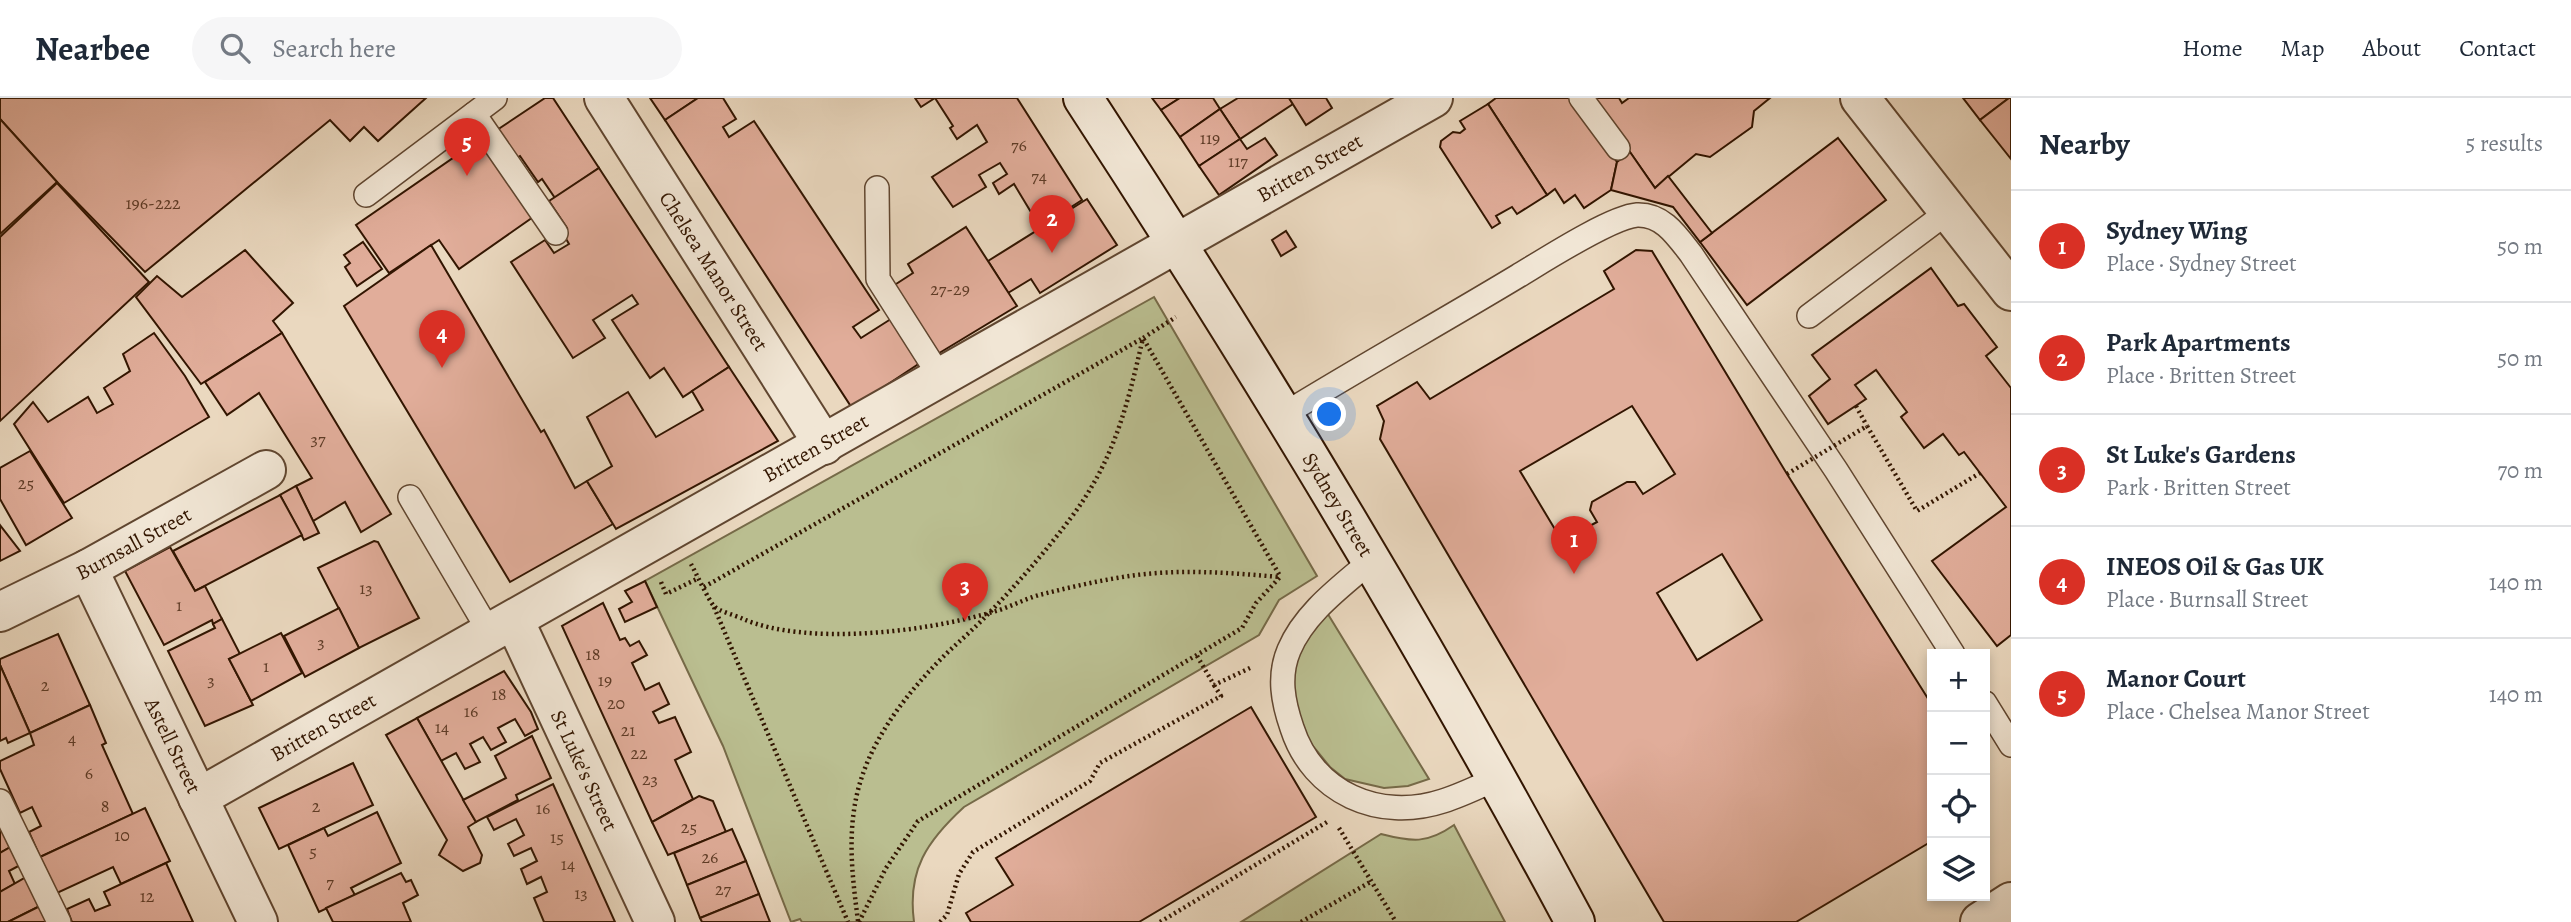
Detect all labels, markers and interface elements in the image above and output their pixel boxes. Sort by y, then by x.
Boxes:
search box [192,17,682,80]
text: Nearbee [35,26,150,71]
icon: search [216,29,254,67]
text: Search here [272,31,396,66]
text: Home [2182,32,2243,64]
text: Map [2281,32,2325,64]
text: About [2363,32,2421,64]
text: Contact [2459,32,2536,64]
pin: 5 [444,118,490,176]
text: Nearby [2039,124,2130,164]
house number: 119 [1200,126,1220,150]
street label: Britten Street [1252,127,1368,209]
text: 5 results [2466,128,2543,159]
house number: 76 [1011,133,1027,157]
house number: 117 [1228,149,1248,173]
house number: 74 [1031,164,1047,188]
street label: Chelsea Manor Street [653,186,775,356]
house number: 196-222 [125,191,181,215]
pin: 2 [1029,195,1075,253]
text: Sydney Wing [2106,213,2248,248]
text: 1 [2058,231,2066,262]
text: 50 m [2497,231,2543,262]
text: Place · Sydney Street [2106,248,2297,279]
house number: 27-29 [930,277,970,301]
pin: 4 [419,310,465,368]
text: Park Apartments [2106,325,2291,360]
text: 2 [2056,343,2068,374]
text: 50 m [2497,343,2543,374]
text: Place · Britten Street [2106,360,2296,391]
your location [1312,397,1346,431]
street label: Britten Street [758,407,874,489]
house number: 37 [310,427,326,451]
text: St Luke's Gardens [2106,437,2296,472]
street label: Sydney Street [1296,447,1380,562]
text: 3 [2057,455,2067,486]
text: 70 m [2497,455,2543,486]
house number: 25 [18,471,34,495]
text: Park · Britten Street [2106,472,2291,503]
street label: Burnsall Street [71,500,196,587]
pin: 1 [1551,516,1597,574]
text: INEOS Oil & Gas UK [2106,549,2324,584]
pin: 3 [942,563,988,621]
text: 4 [2057,567,2067,598]
text: 140 m [2489,567,2543,598]
house number: 13 [359,576,373,600]
text: Place · Burnsall Street [2106,584,2308,615]
house number: 1 [176,593,182,617]
house number: 3 [317,630,325,654]
house number: 18 [586,642,600,666]
map controls [1927,649,1990,901]
button: + [1927,649,1990,712]
house number: 1 [263,654,269,678]
text: Manor Court [2106,661,2246,696]
house number: 3 [207,668,215,692]
house number: 19 [598,668,612,692]
house number: 2 [41,673,50,697]
text: 5 [2057,679,2067,710]
text: 140 m [2489,679,2543,710]
house number: 18 [492,682,506,706]
street label: Britten Street [265,686,381,768]
house number: 20 [607,691,625,715]
street label: Astell Street [138,692,208,798]
text: Place · Chelsea Manor Street [2106,696,2370,727]
house number: 16 [464,699,478,723]
street label: St Luke's Street [544,705,625,836]
button: − [1927,712,1990,775]
house number: 14 [435,715,449,739]
house number: 21 [621,718,635,742]
house number: 4 [68,726,76,750]
house number: 22 [630,741,648,765]
house number: 6 [85,761,93,785]
house number: 23 [642,767,658,791]
button: locate [1927,775,1990,838]
house number: 8 [101,794,109,818]
house number: 2 [312,794,321,818]
house number: 16 [536,796,550,820]
house number: 25 [681,815,697,839]
house number: 10 [114,823,130,847]
house number: 15 [550,825,564,849]
button: layers [1927,838,1990,901]
house number: 5 [309,839,317,863]
house number: 26 [702,845,718,869]
house number: 14 [561,852,575,876]
house number: 7 [326,870,334,894]
house number: 27 [715,877,731,901]
house number: 13 [574,881,588,905]
house number: 12 [140,884,155,908]

